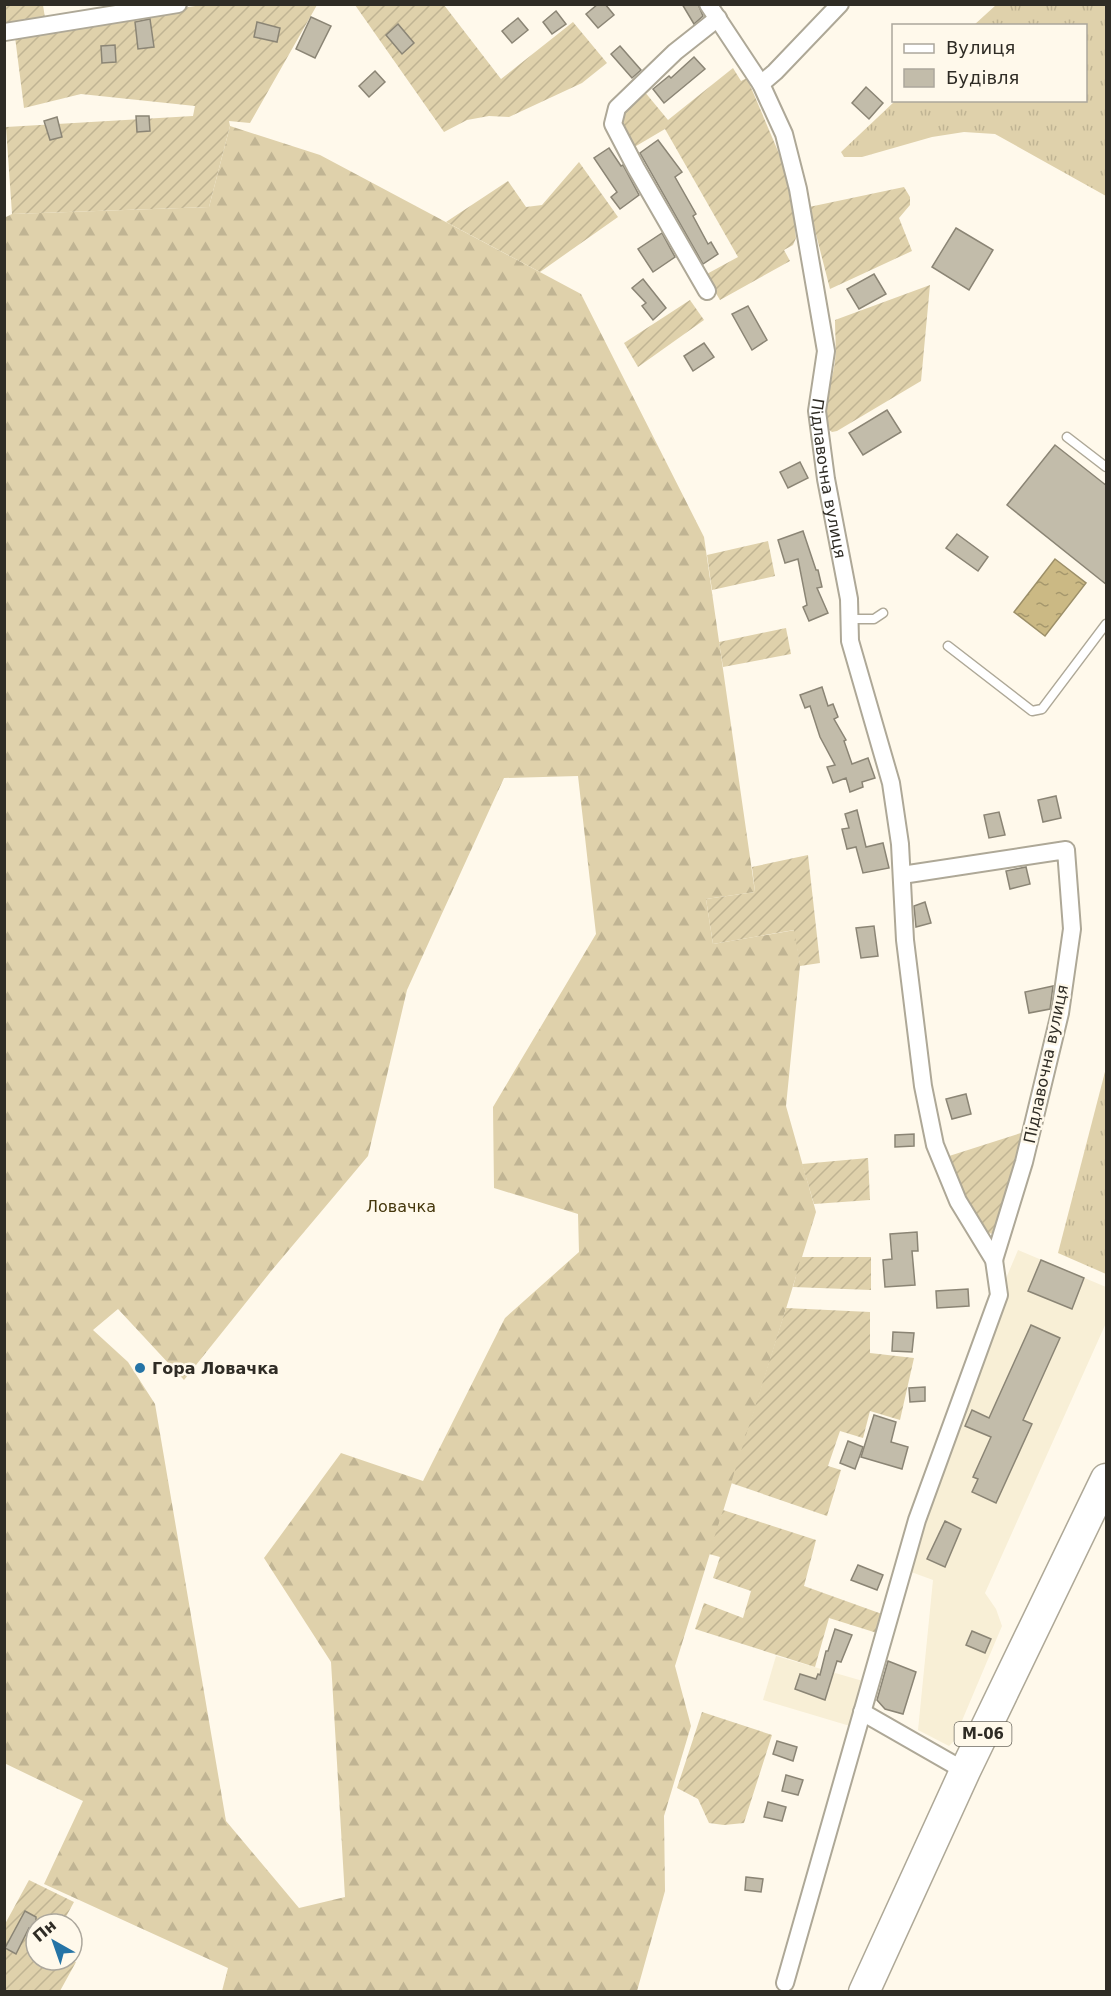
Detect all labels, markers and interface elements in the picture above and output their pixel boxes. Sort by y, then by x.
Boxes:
legend [892,24,1087,102]
text: Вулиця [946,37,1015,58]
text: Будівля [946,67,1019,88]
street label: Підлавочна вулиця [807,397,850,560]
street label: Підлавочна вулиця [1020,983,1072,1145]
park label: Ловачка [366,1197,436,1216]
place label: Гора Ловачка [152,1359,279,1378]
marker: Гора Ловачка [133,1361,147,1375]
road number: М-06 [954,1722,1012,1746]
north arrow [24,1912,84,1972]
text: Пн [29,1916,60,1946]

